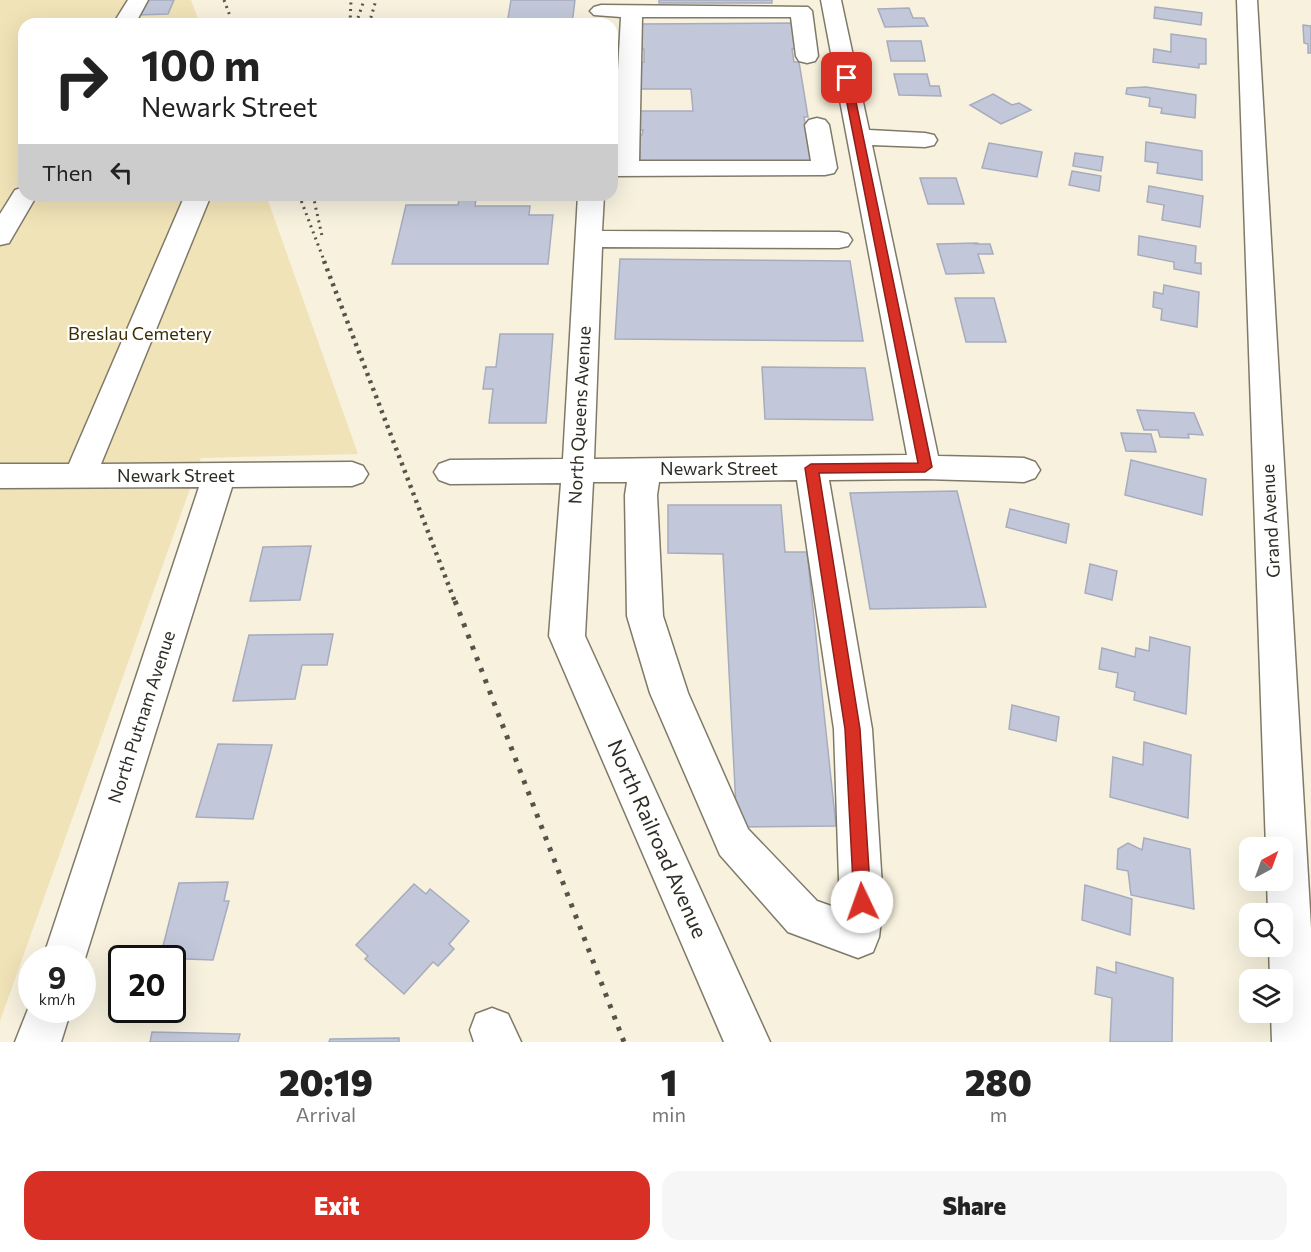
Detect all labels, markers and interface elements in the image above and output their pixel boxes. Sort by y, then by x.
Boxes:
text: 100 m [141,38,261,90]
icon: right [42,42,120,120]
pin [821,52,872,103]
icon: arrive [830,61,863,94]
text: Newark Street [141,90,318,123]
icon: left [105,156,138,189]
text: Then [42,159,93,186]
park label: Breslau Cemetery [68,322,212,344]
street label: North Queens Avenue [563,325,595,505]
street label: Newark Street [660,457,778,479]
street label: Newark Street [117,464,235,486]
street label: Grand Avenue [1256,464,1284,578]
street label: North Putnam Avenue [103,628,179,806]
street label: North Railroad Avenue [603,735,713,942]
north arrow [1239,837,1293,891]
map controls [1239,837,1293,1023]
position arrow [830,870,894,934]
button: search [1239,903,1293,957]
speed limit sign: 20 [108,945,186,1023]
text: 9 [48,958,66,995]
button: layers [1239,969,1293,1023]
text: km/h [39,990,75,1008]
text: 20:19 [279,1059,373,1103]
text: 1 [660,1059,677,1103]
text: 280 [965,1059,1032,1103]
text: Arrival [296,1102,356,1126]
text: min [652,1102,686,1126]
text: m [990,1102,1007,1126]
button: Exit [24,1171,650,1240]
button: Share [662,1171,1287,1240]

